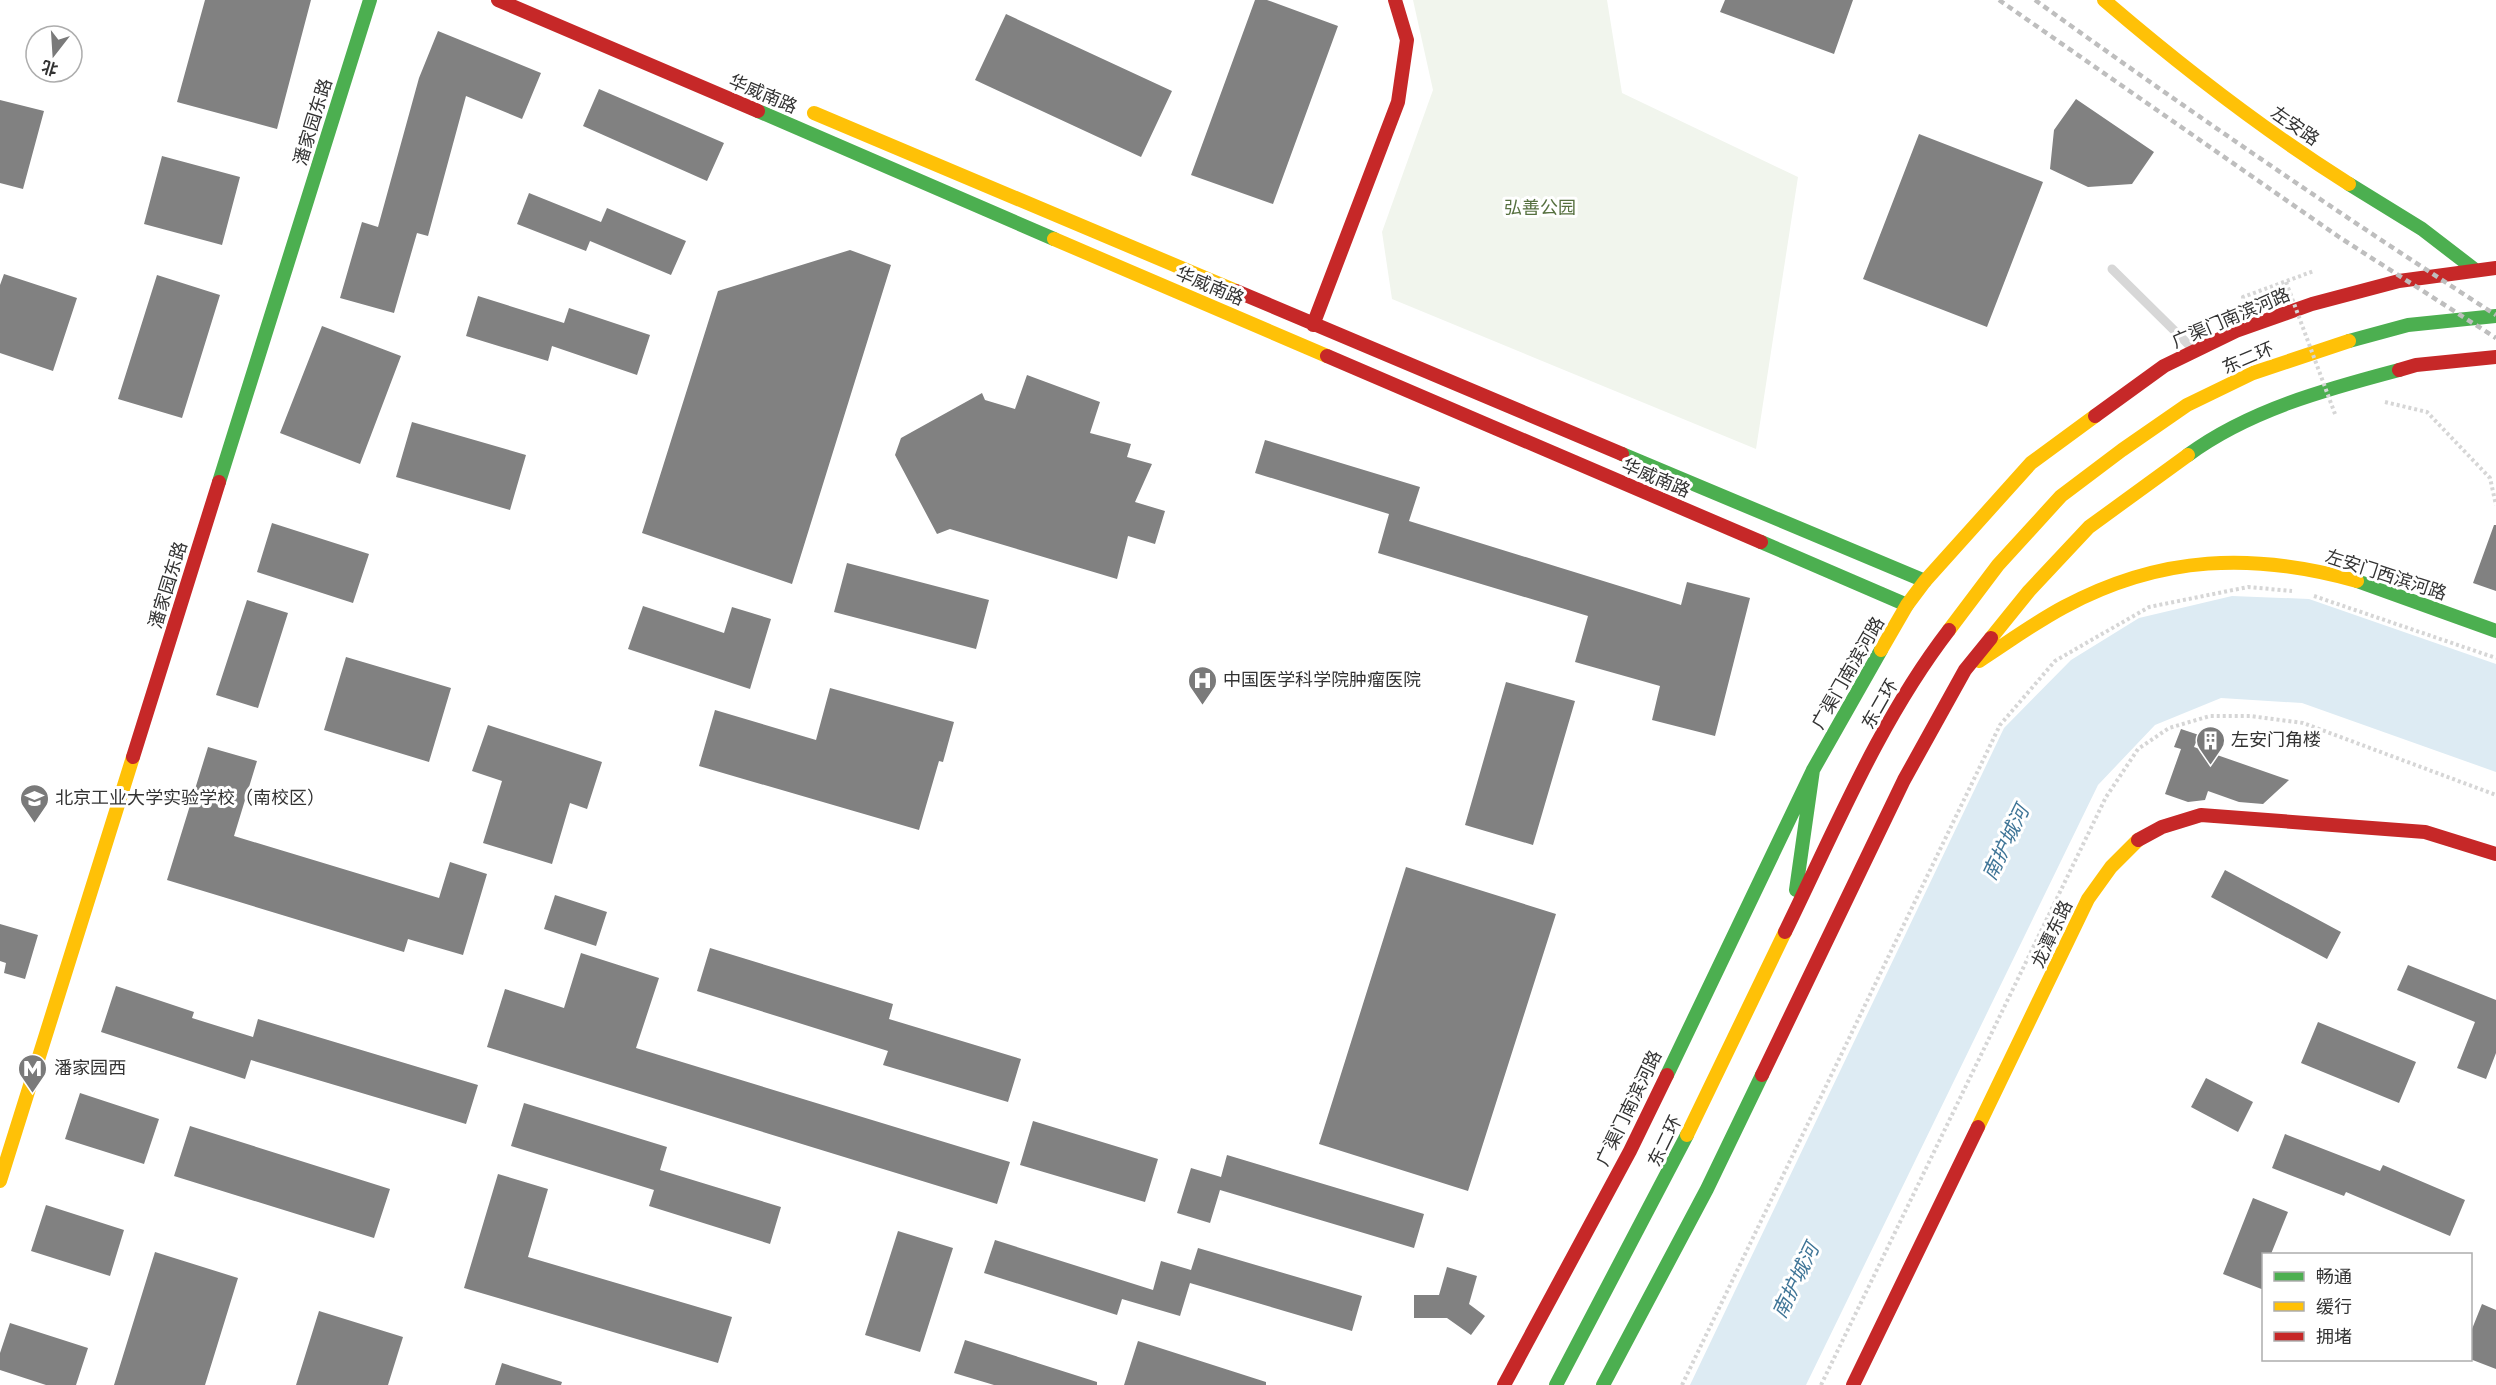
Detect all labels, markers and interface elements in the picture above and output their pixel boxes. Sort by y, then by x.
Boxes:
north arrow [24,24,84,84]
text: 北 [39,55,61,81]
street label: 华威南路 [725,68,801,120]
street label: 潘家园东路 [287,75,339,169]
street label: 左安路 [2265,100,2325,152]
park label: 弘善公园 [1504,195,1576,221]
street label: 华威南路 [1172,260,1248,312]
street label: 广渠门南滨河路 [2168,281,2294,355]
street label: 东二环 [2218,335,2278,381]
street label: 华威南路 [1618,452,1694,504]
street label: 潘家园东路 [142,538,194,632]
street label: 左安门西滨河路 [2322,543,2450,607]
street label: 广渠门南滨河路 [1805,612,1891,734]
hospital icon: 中国医学科学院肿瘤医院 [1186,664,1218,706]
place label: 中国医学科学院肿瘤医院 [1223,667,1421,693]
street label: 东二环 [1855,674,1905,734]
building icon: 左安门角楼 [2194,724,2226,766]
place label: 左安门角楼 [2231,727,2321,753]
school or university icon: 北京工业大学实验学校（南校区） [18,782,50,824]
place label: 北京工业大学实验学校（南校区） [55,785,325,811]
water label: 南护城河 [1975,797,2038,885]
street label: 龙潭东路 [2025,896,2079,972]
street label: 广渠门南滨河路 [1590,1046,1668,1170]
metro station icon: 潘家园西 [17,1052,49,1094]
place label: 潘家园西 [54,1055,126,1081]
street label: 东二环 [1641,1111,1689,1171]
water label: 南护城河 [1765,1235,1828,1323]
legend [2262,1253,2472,1361]
text: 畅通 [2316,1264,2352,1290]
text: 缓行 [2316,1294,2352,1320]
text: 拥堵 [2316,1324,2352,1350]

